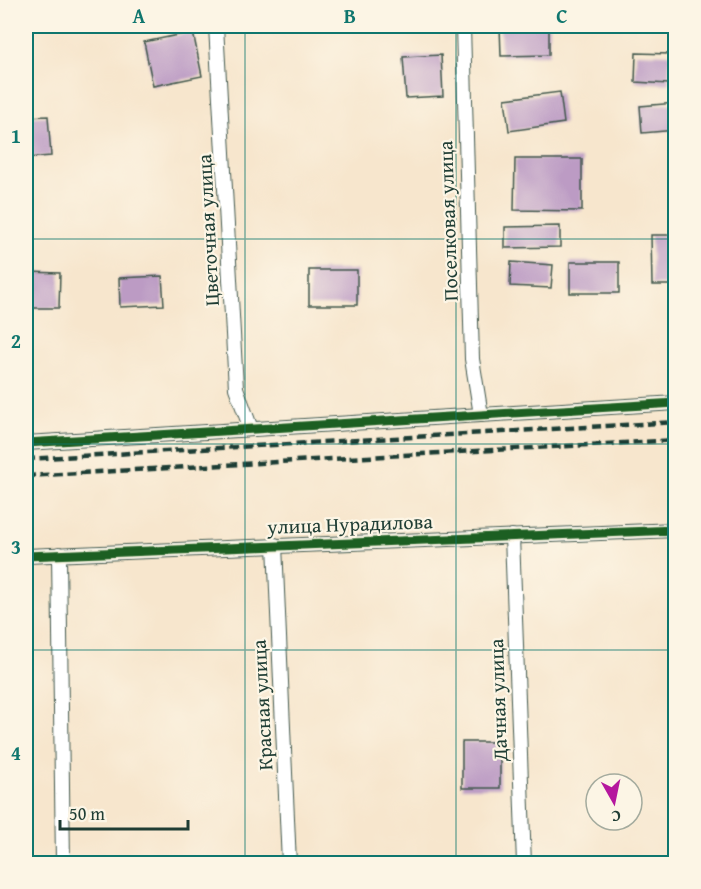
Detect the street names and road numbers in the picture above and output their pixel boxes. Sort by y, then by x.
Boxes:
street label: Поселковая улица [430,140,465,302]
street label: Цветочная улица [189,153,226,307]
street label: улица Нурадилова [266,506,434,541]
street label: Красная улица [244,638,279,771]
street label: Дачная улица [481,638,514,763]

